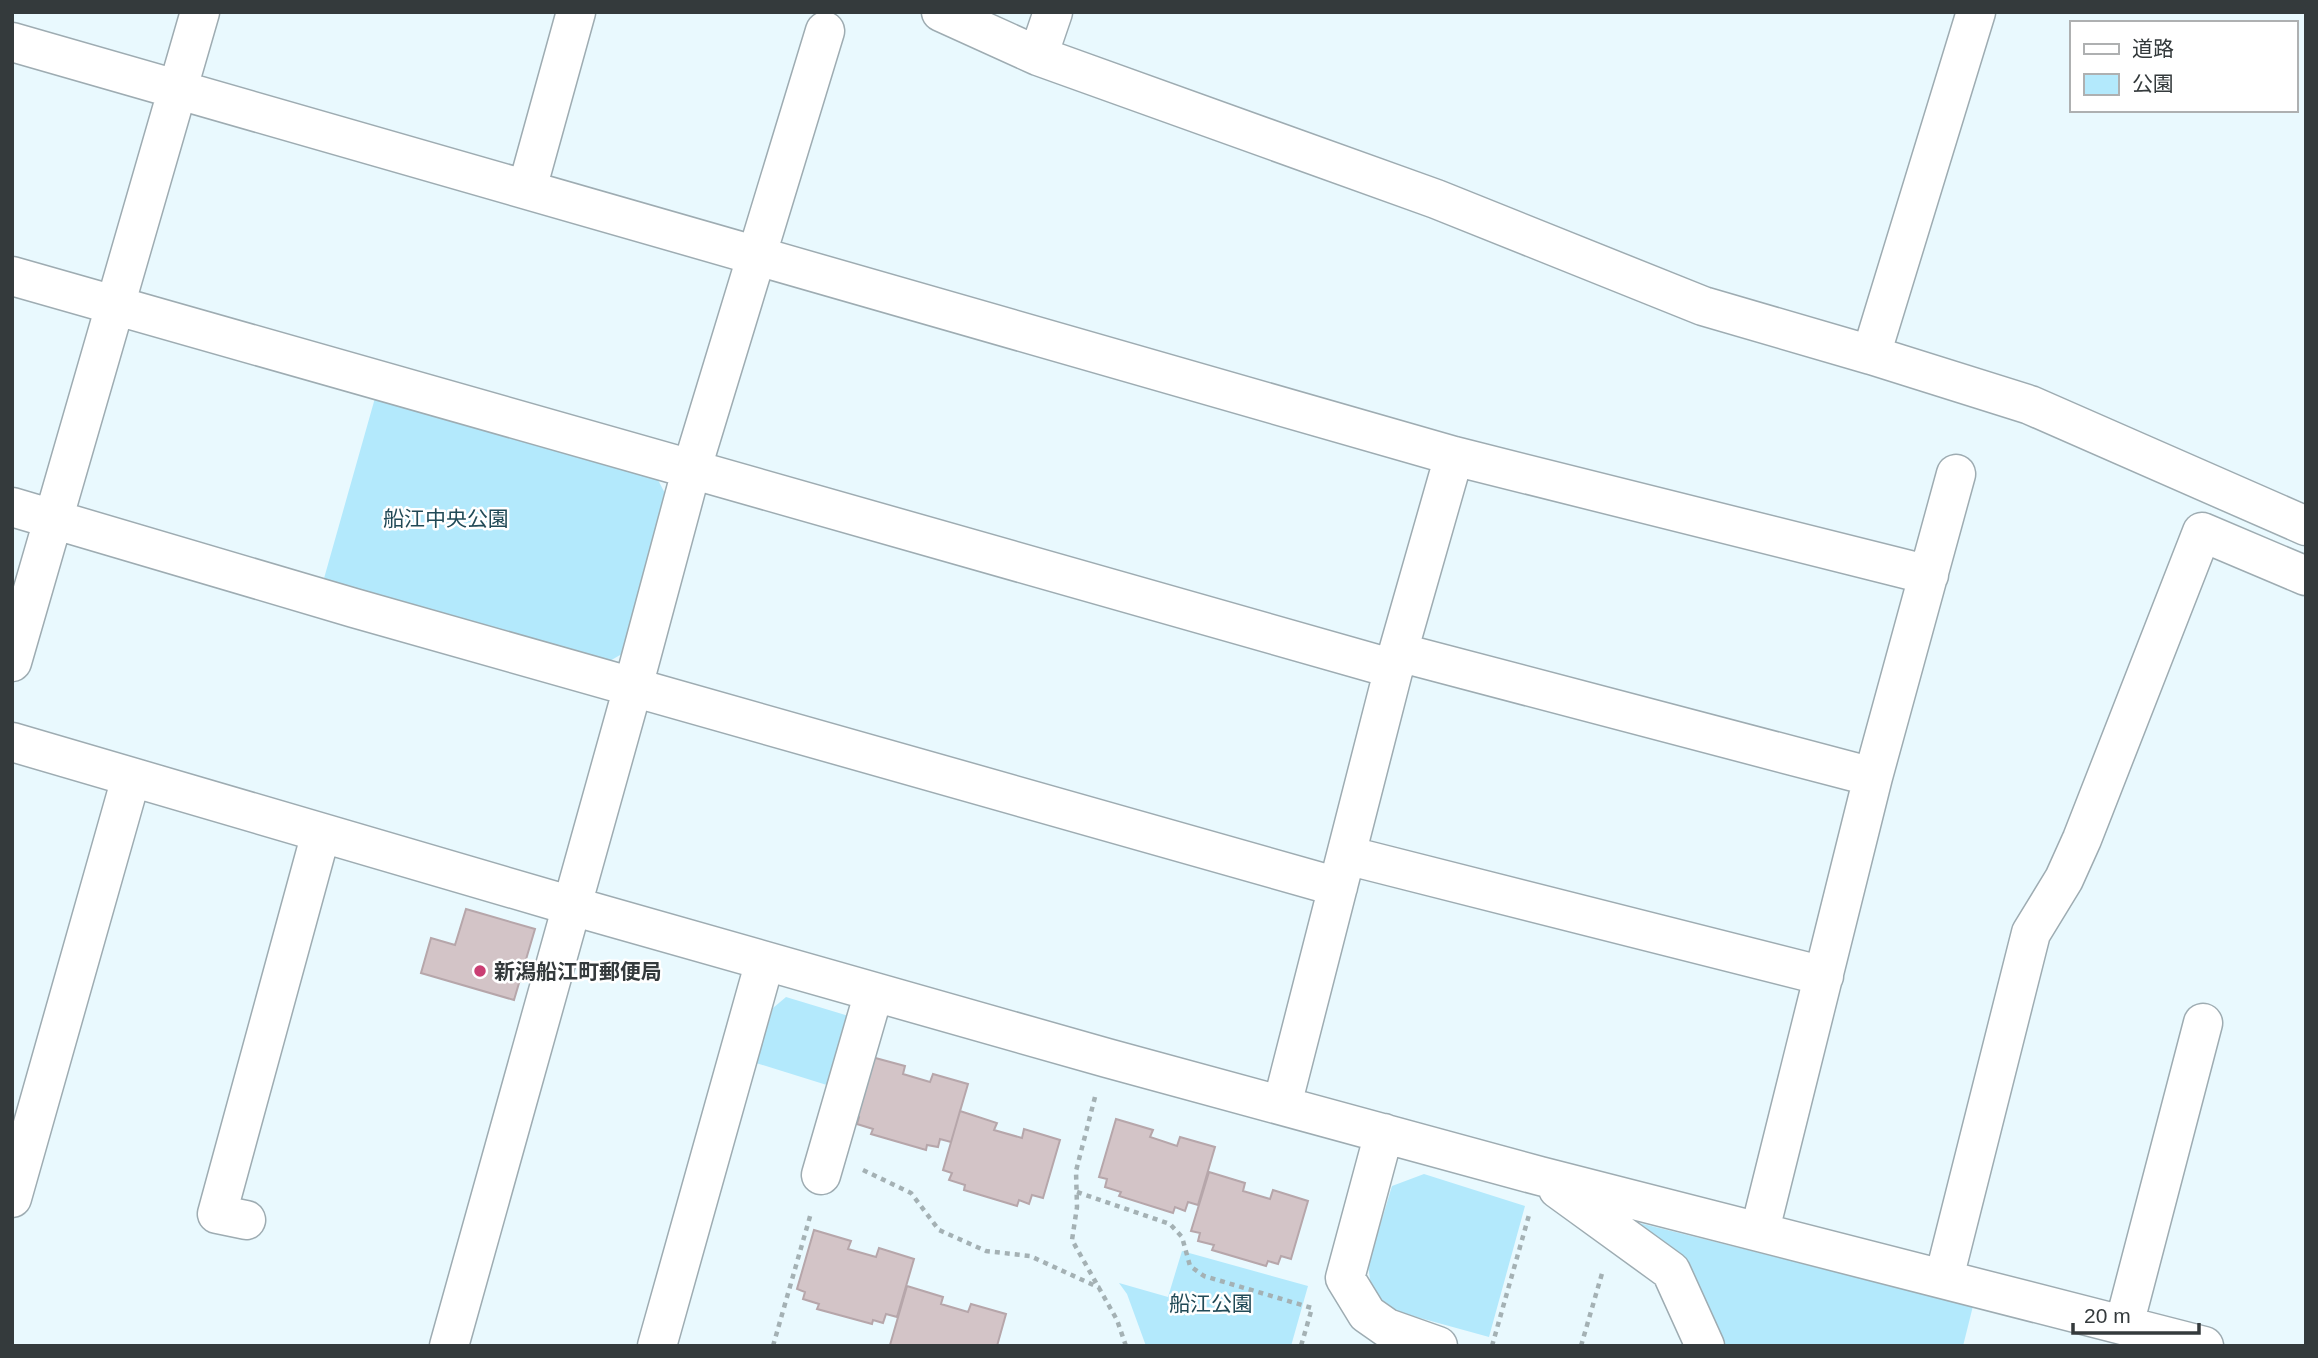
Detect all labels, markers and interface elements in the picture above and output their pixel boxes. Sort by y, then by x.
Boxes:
legend [2070,21,2297,112]
text: 道路 [2132,37,2174,60]
text: 公園 [2132,72,2174,95]
park label: 船江中央公園 [383,507,509,530]
place label: 新潟船江町郵便局 [494,960,662,983]
marker: 新潟船江町郵便局 [472,963,488,979]
park label: 船江公園 [1169,1292,1253,1315]
scale bar [2073,1292,2199,1336]
text: 20 m [2084,1304,2131,1327]

